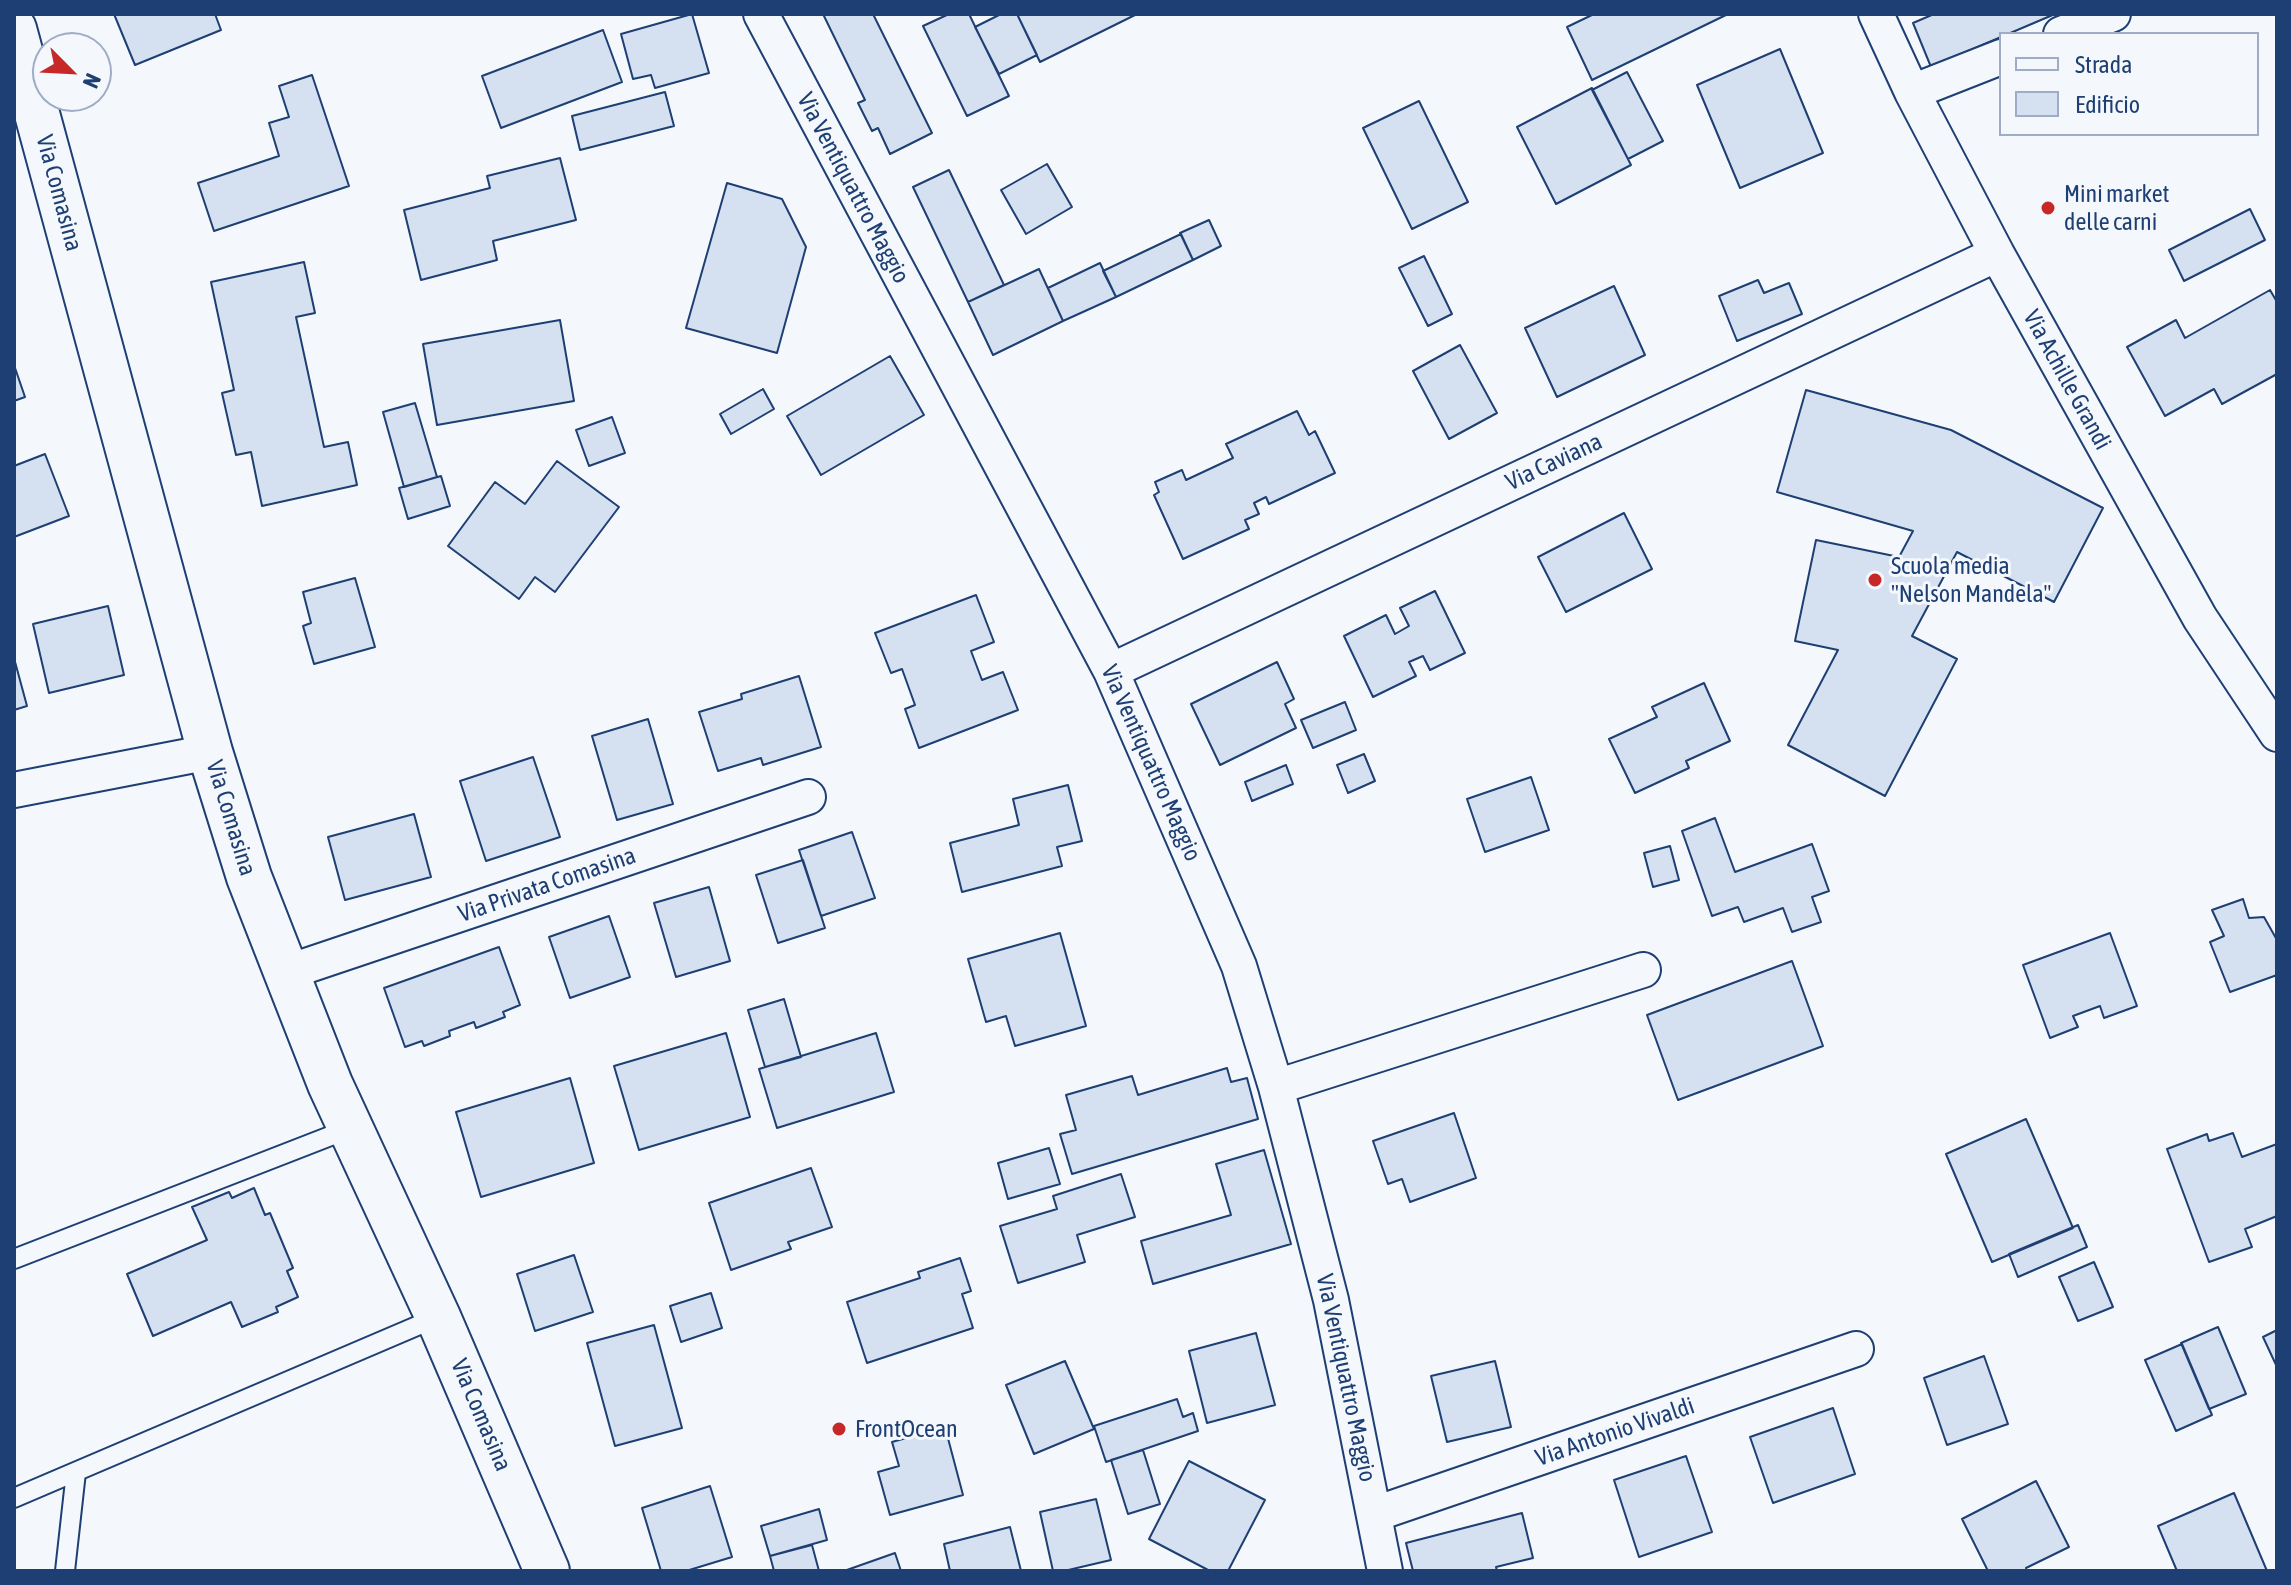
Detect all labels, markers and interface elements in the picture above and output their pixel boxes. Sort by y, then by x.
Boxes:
north arrow [32,32,112,112]
legend [1999,32,2259,136]
text: Strada [2075,51,2132,78]
text: N [78,70,107,92]
street label: Via Ventiquattro Maggio [791,88,915,288]
text: Edificio [2075,91,2140,118]
street label: Via Comasina [30,132,88,254]
place label: Mini market delle carni [2064,180,2169,236]
marker: Mini market delle carni [2039,199,2057,217]
street label: Via Achille Grandi [2017,305,2117,455]
street label: Via Caviana [1501,427,1607,497]
place label: Scuola media "Nelson Mandela" [1891,552,2051,608]
marker: Scuola media "Nelson Mandela" [1866,571,1884,589]
street label: Via Ventiquattro Maggio [1095,661,1207,865]
street label: Via Comasina [200,757,262,879]
street label: Via Privata Comasina [455,841,639,929]
street label: Via Ventiquattro Maggio [1310,1272,1382,1484]
street label: Via Comasina [444,1355,518,1475]
street label: Via Antonio Vivaldi [1532,1391,1698,1473]
place label: FrontOcean [855,1415,958,1443]
marker: FrontOcean [830,1420,848,1438]

